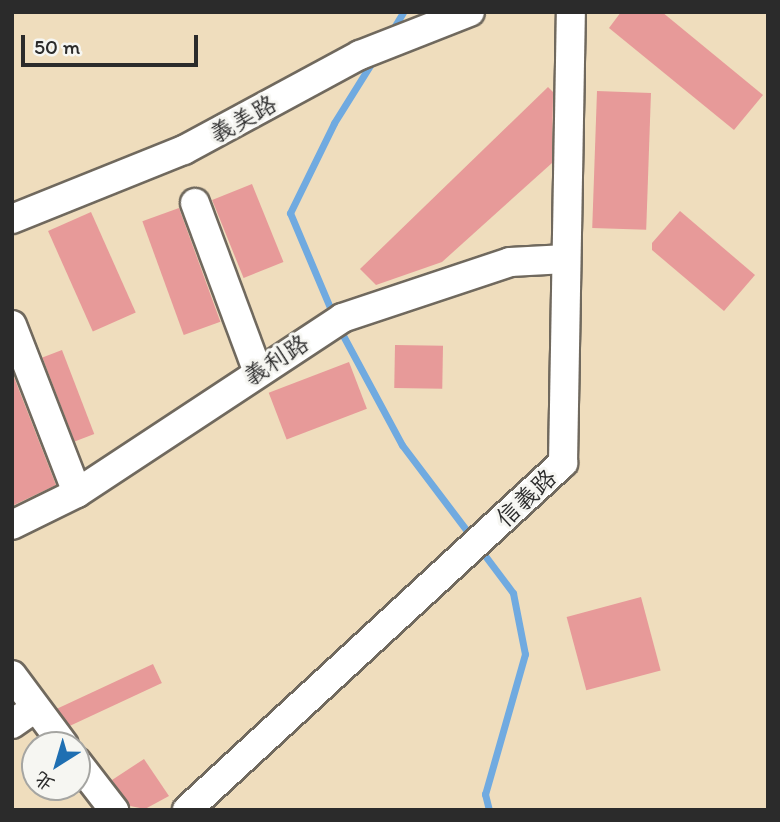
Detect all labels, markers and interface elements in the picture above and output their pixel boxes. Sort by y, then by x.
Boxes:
scale bar [24,21,201,65]
text: 50 m [34,34,80,59]
street label: 義美路 [205,89,281,149]
street label: 義利路 [238,328,314,392]
street label: 信義路 [490,463,562,533]
north arrow [21,731,91,801]
text: 北 [30,767,59,796]

